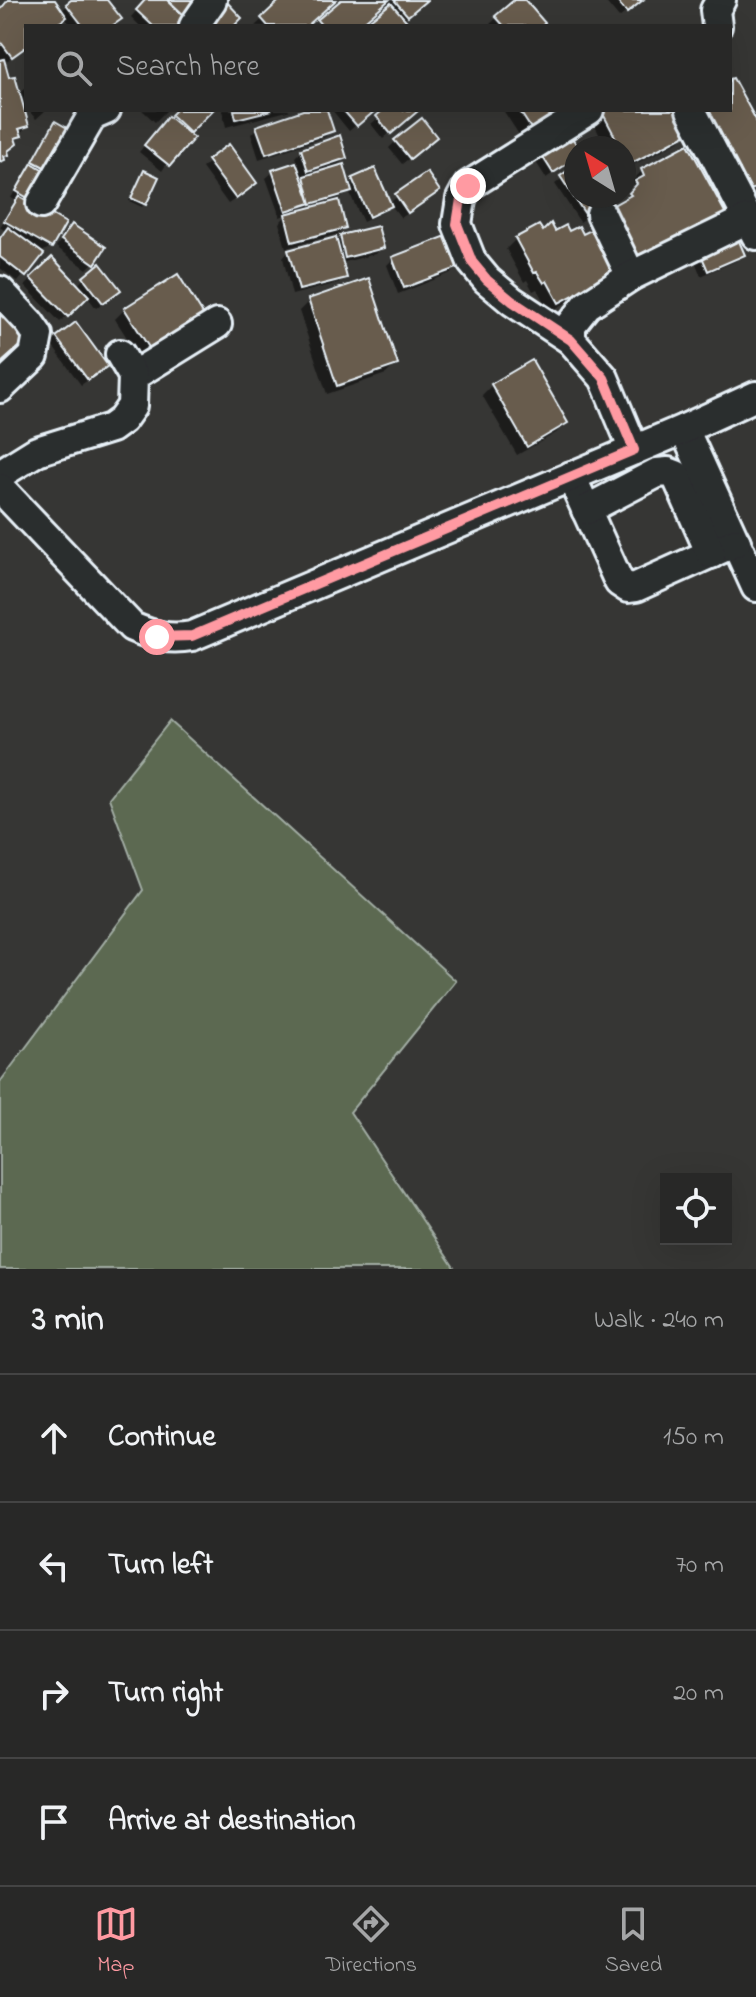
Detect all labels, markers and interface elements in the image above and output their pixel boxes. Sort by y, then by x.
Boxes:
search box [24,24,732,112]
icon: search [52,46,96,90]
text: Search here [116,46,260,90]
north arrow [564,136,636,208]
route end [450,168,486,204]
route start [139,619,175,655]
map controls [660,1173,732,1245]
button: locate [660,1173,732,1245]
text: 3 min [32,1296,104,1346]
text: Walk · 240 m [594,1302,724,1340]
icon: ahead [32,1416,76,1460]
text: Continue [108,1416,216,1460]
text: 150 m [663,1419,724,1457]
icon: left [32,1544,76,1588]
text: Turn left [108,1544,213,1588]
text: 70 m [675,1547,724,1585]
icon: right [32,1672,76,1716]
text: Turn right [108,1672,223,1716]
text: 20 m [673,1675,724,1713]
icon: arrive [32,1800,76,1844]
text: Arrive at destination [108,1800,356,1844]
tab: Map [94,1902,138,1982]
tab: Directions [326,1902,417,1982]
tab: Saved [605,1902,662,1982]

